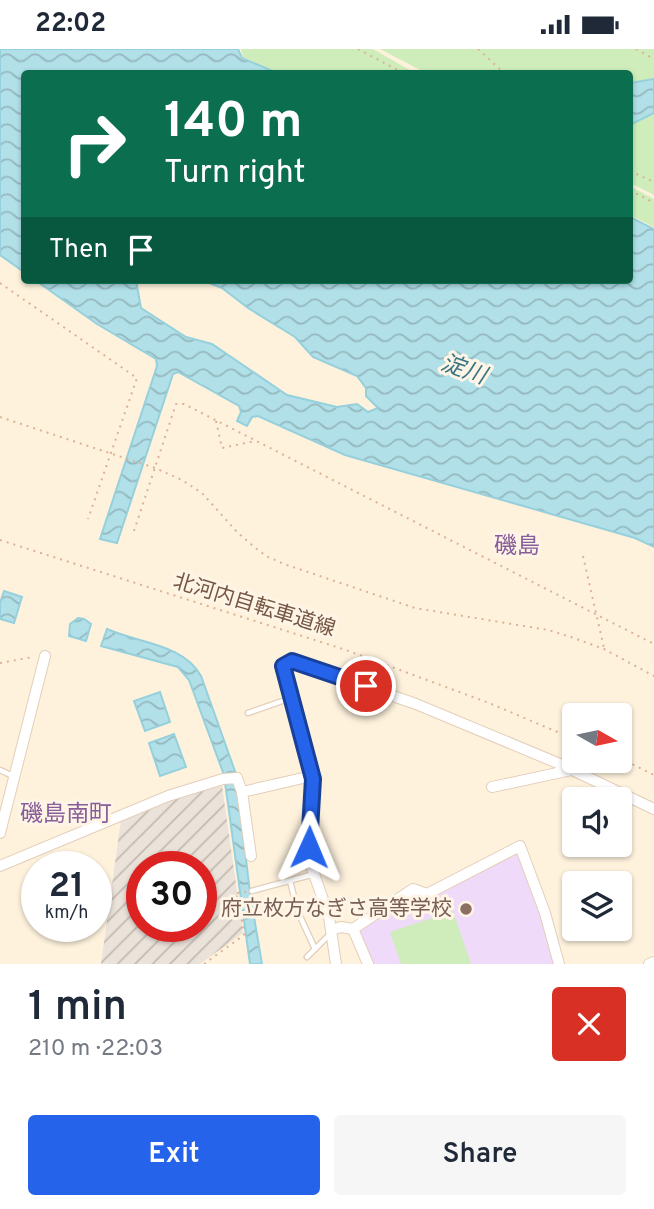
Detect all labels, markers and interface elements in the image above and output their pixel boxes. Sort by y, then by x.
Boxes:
text: 22:02 [35,8,106,41]
text: 140 m [164,93,303,155]
icon: right [49,98,140,189]
text: Turn right [164,154,306,194]
icon: arrive [122,231,160,269]
text: Then [49,234,108,267]
water label: 淀川 [437,350,492,393]
district label: 磯島 [494,533,540,562]
street label: 北河内自転車道線 [170,569,338,643]
pin [336,656,396,716]
icon: arrive [347,667,385,705]
north arrow [562,703,632,773]
map controls [562,703,632,941]
button: sound [562,787,632,857]
district label: 磯島南町 [20,801,112,830]
position arrow [272,810,346,884]
speed limit sign: 30 [126,851,217,942]
text: 21 [49,865,84,909]
button: layers [562,871,632,941]
place label: 府立枚方なぎさ高等学校 [221,896,452,923]
marker: 府立枚方なぎさ高等学校 [458,901,474,917]
text: km/h [45,902,88,925]
text: 1 min [28,982,127,1035]
button: close [552,987,626,1061]
text: 210 m · 22:03 [28,1035,163,1064]
button: Exit [28,1115,320,1195]
button: Share [334,1115,626,1195]

